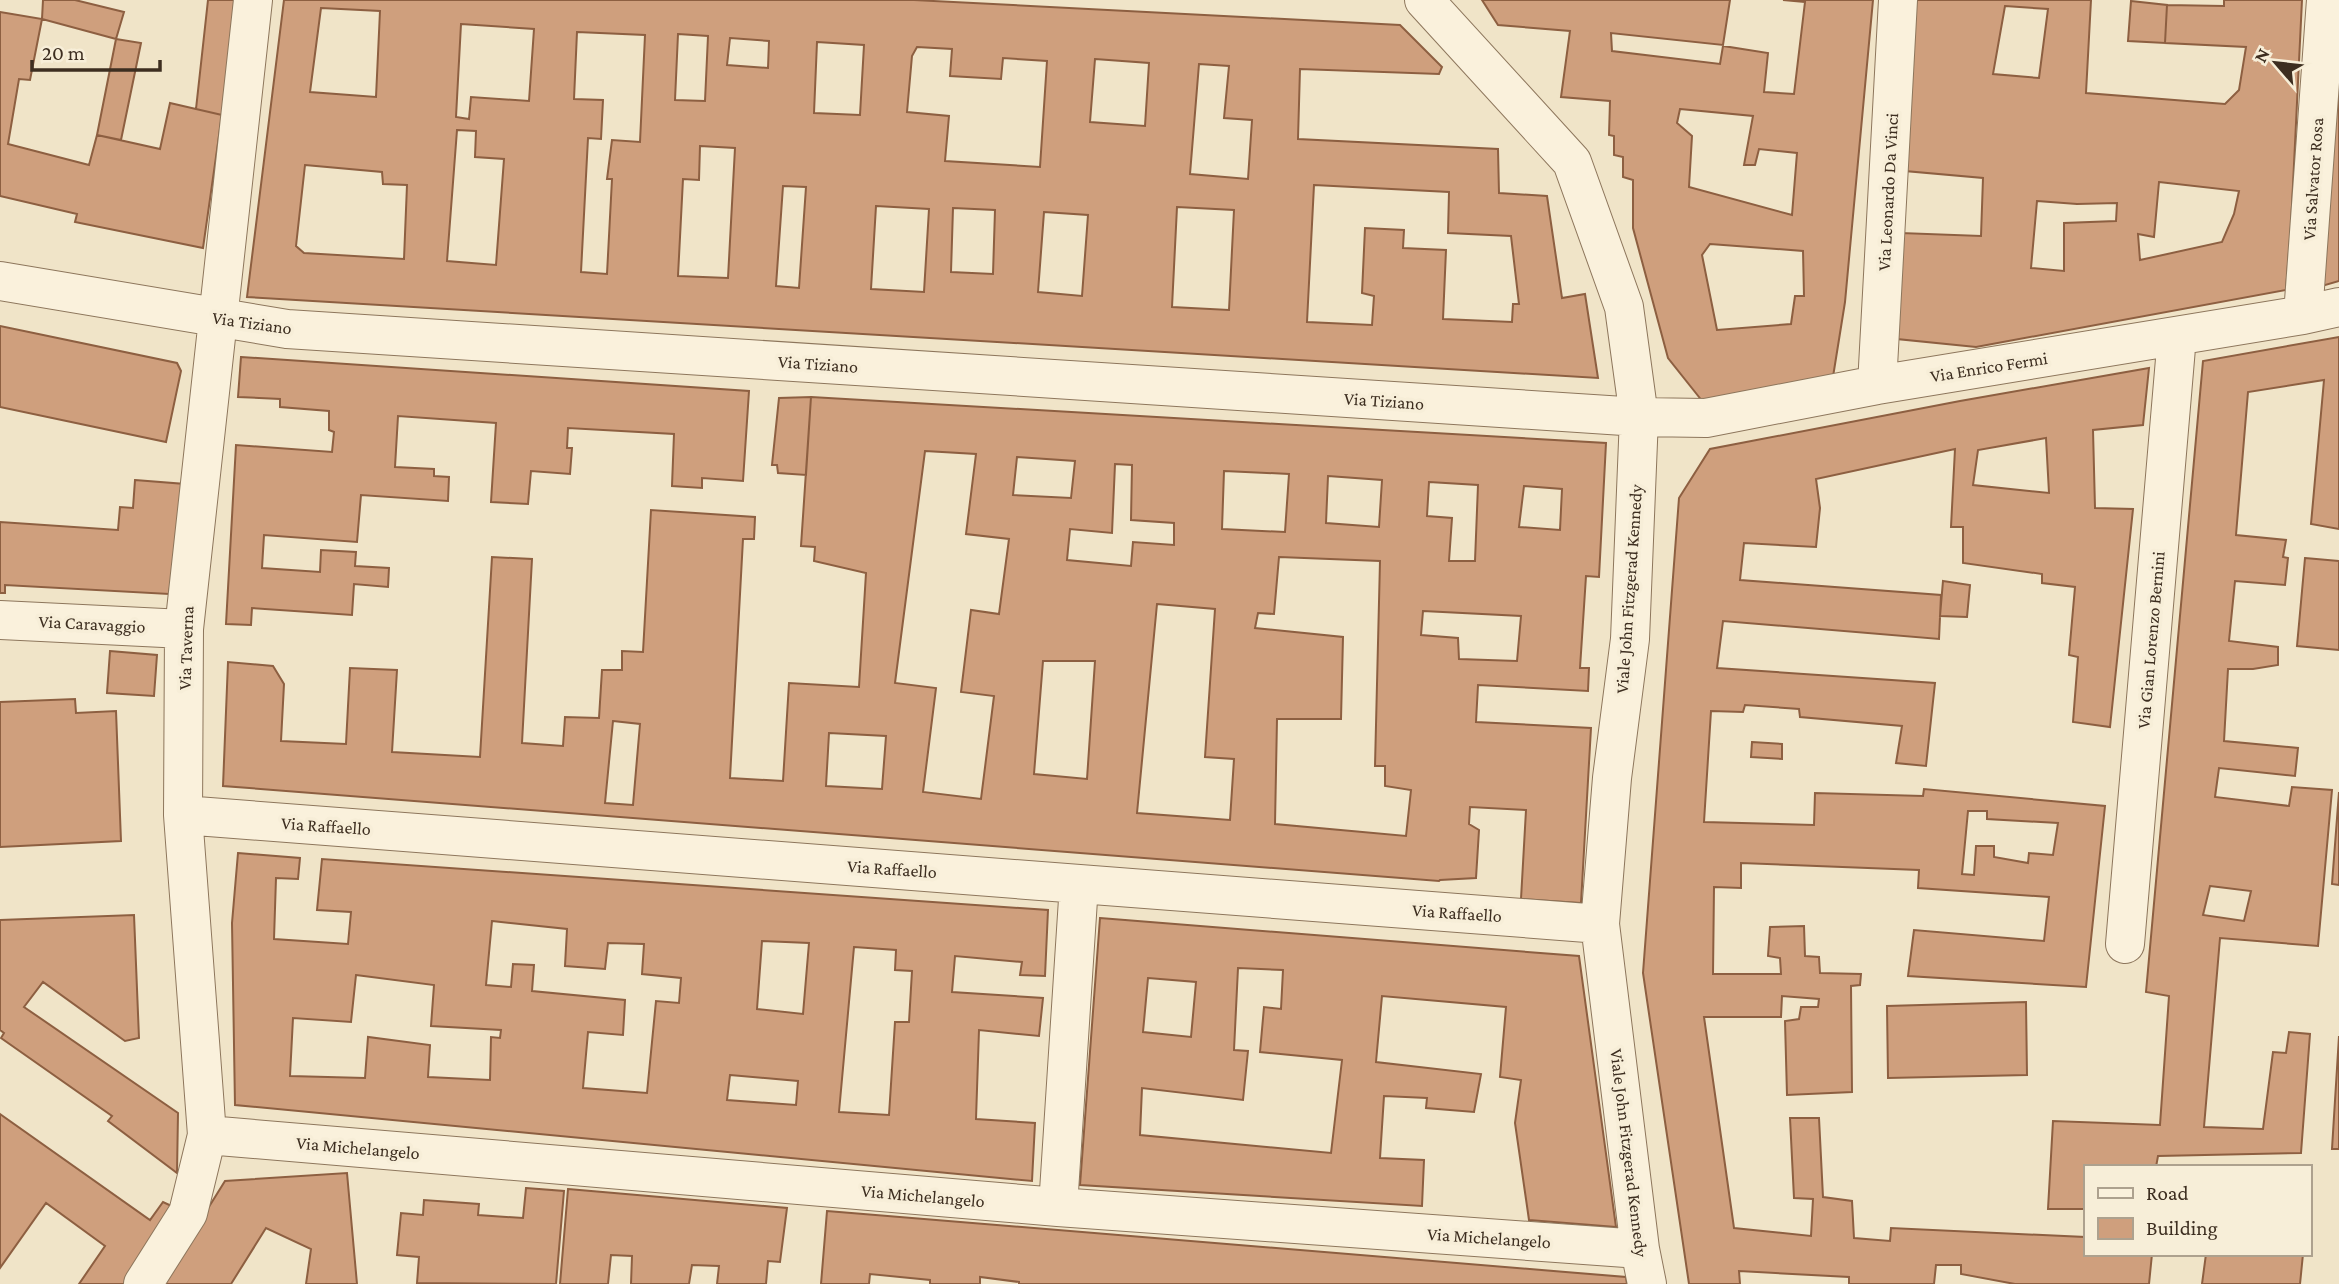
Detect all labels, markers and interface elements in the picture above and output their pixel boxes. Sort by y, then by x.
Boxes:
scale bar [32,28,159,72]
north arrow [2241,28,2311,98]
text: 20 m [42,41,85,65]
text: N [2249,45,2274,66]
street label: Via Leonardo Da Vinci [1874,112,1902,272]
street label: Via Salvator Rosa [2299,117,2327,241]
street label: Via Tiziano [211,308,293,338]
street label: Via Enrico Fermi [1929,348,2049,386]
street label: Via Tiziano [777,351,859,377]
street label: Via Tiziano [1343,388,1425,414]
street label: Viale John Fitzgerad Kennedy [1612,483,1646,694]
street label: Via Gian Lorenzo Bernini [2133,550,2169,730]
street label: Via Taverna [175,606,197,690]
street label: Via Caravaggio [38,611,146,637]
street label: Via Raffaello [280,813,372,839]
street label: Via Raffaello [846,856,938,882]
street label: Via Raffaello [1411,900,1503,926]
street label: Viale John Fitzgerad Kennedy [1606,1048,1652,1259]
street label: Via Michelangelo [295,1133,421,1163]
legend [2084,1165,2311,1256]
street label: Via Michelangelo [860,1181,986,1211]
text: Road [2146,1181,2189,1205]
text: Building [2146,1216,2218,1240]
street label: Via Michelangelo [1426,1224,1552,1252]

